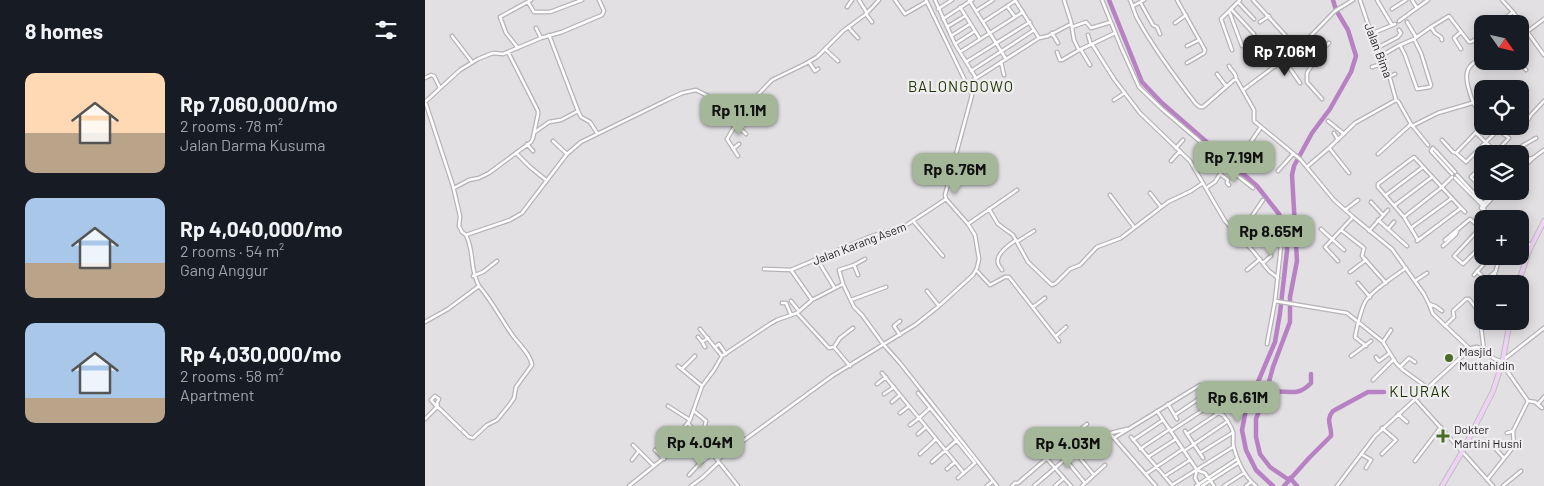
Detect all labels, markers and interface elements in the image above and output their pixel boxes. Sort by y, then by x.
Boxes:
north arrow [1474,15,1529,70]
map controls [1474,15,1529,330]
icon: filters [372,16,400,44]
text: 8 homes [25,18,103,43]
street label: Jalan Bima [1362,21,1396,79]
pin: Rp 7.06M [1233,34,1337,77]
text: Rp 7.06M [1254,41,1316,60]
district label: BALONGDOWO [908,77,1014,95]
button: locate [1474,80,1529,135]
text: Rp 7,060,000/mo [180,91,338,116]
icon: home [65,93,125,153]
pin: Rp 11.1M [687,94,791,136]
text: Rp 11.1M [712,100,766,119]
text: 2 rooms · 78 m² [180,116,283,135]
text: Jalan Darma Kusuma [180,135,326,154]
pin: Rp 7.19M [1182,140,1286,183]
button: layers [1474,145,1529,200]
text: Rp 7.19M [1205,147,1263,166]
pin: Rp 6.76M [903,152,1007,195]
text: Rp 6.76M [924,159,987,178]
button: + [1474,210,1529,265]
pin: Rp 8.65M [1219,214,1323,257]
text: Rp 4,040,000/mo [180,216,343,241]
icon: home [65,218,125,278]
street label: Jalan Karang Asem [810,219,908,267]
text: Rp 8.65M [1239,221,1303,240]
text: 2 rooms · 54 m² [180,241,284,260]
text: Gang Anggur [180,260,268,279]
button: − [1474,275,1529,330]
text: Rp 4,030,000/mo [180,341,341,366]
icon: home [65,343,125,403]
place label: Masjid Muttahidin [1459,344,1515,372]
marker: Masjid Muttahidin [1443,352,1455,364]
text: 2 rooms · 58 m² [180,366,284,385]
pin: Rp 6.61M [1186,380,1290,423]
district label: KLURAK [1389,382,1451,400]
text: Apartment [180,385,255,404]
text: Rp 6.61M [1208,387,1268,406]
place label: Dokter Martini Husni [1454,422,1522,450]
pin: Rp 4.04M [648,426,752,468]
pin: Rp 4.03M [1016,426,1120,469]
marker: Dokter Martini Husni [1436,429,1450,443]
text: Rp 4.04M [667,432,733,451]
text: Rp 4.03M [1036,433,1100,452]

